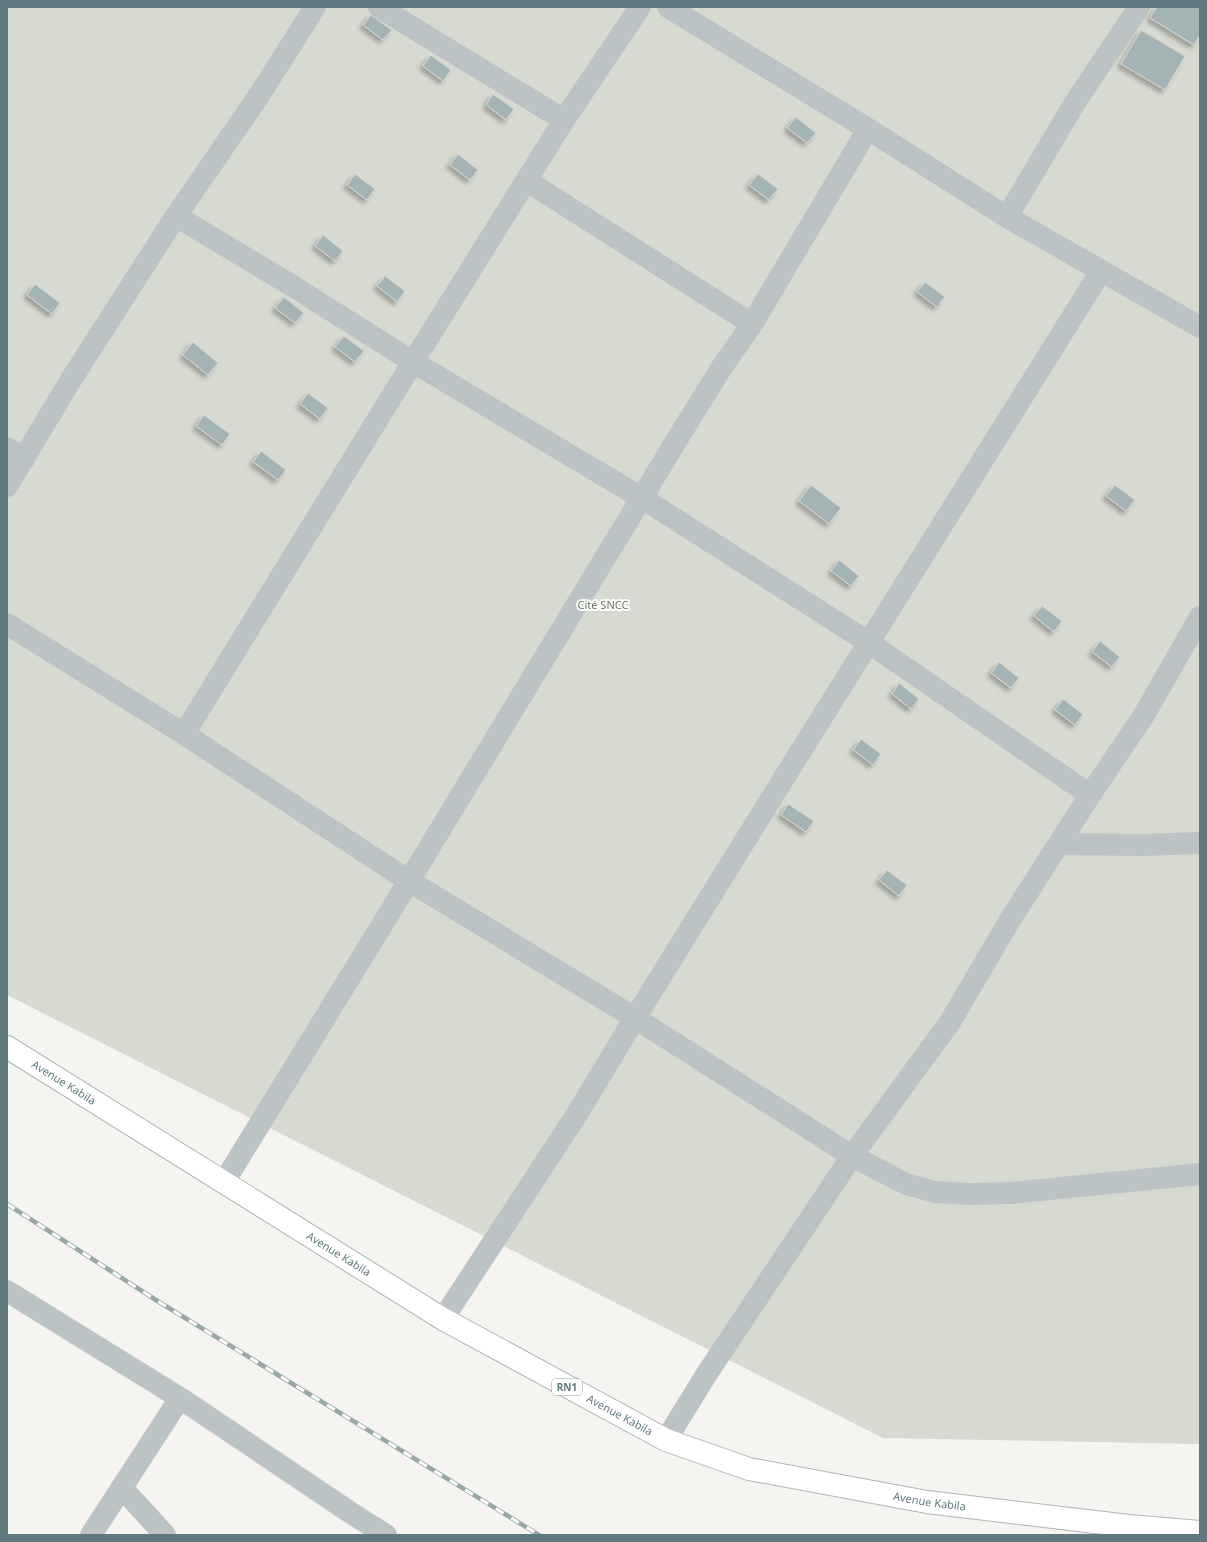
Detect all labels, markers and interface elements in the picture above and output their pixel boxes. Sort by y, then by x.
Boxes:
park label: Cité SNCC [578,597,628,612]
street label: Avenue Kabila [29,1056,99,1108]
street label: Avenue Kabila [304,1228,374,1279]
road number: RN1 [552,1379,582,1395]
street label: Avenue Kabila [584,1390,656,1439]
street label: Avenue Kabila [892,1488,967,1514]

